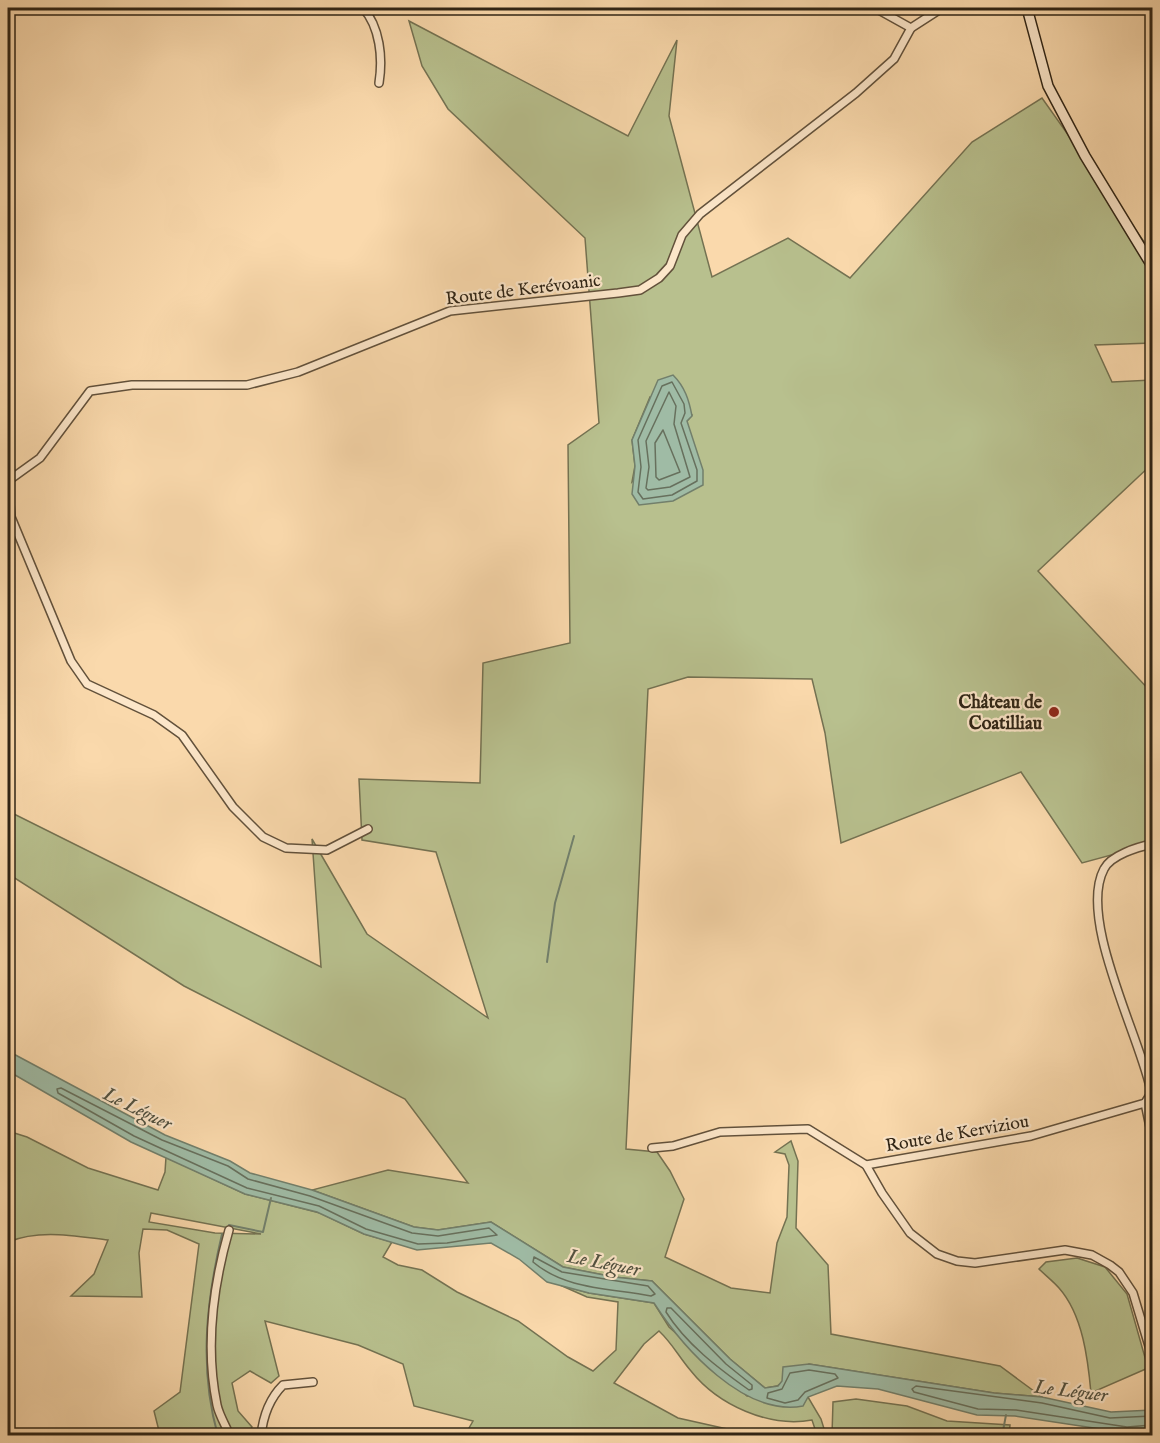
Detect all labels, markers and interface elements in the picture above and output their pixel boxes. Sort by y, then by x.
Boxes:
street label: Route de Kerévoanic [444,270,602,311]
place label: Château de Coatilliau [958,692,1043,736]
marker: Château de Coatilliau [1047,705,1061,719]
water label: Le Léguer [97,1081,177,1138]
street label: Route de Kerviziou [884,1111,1031,1158]
water label: Le Léguer [564,1244,644,1284]
water label: Le Léguer [1031,1374,1110,1410]

